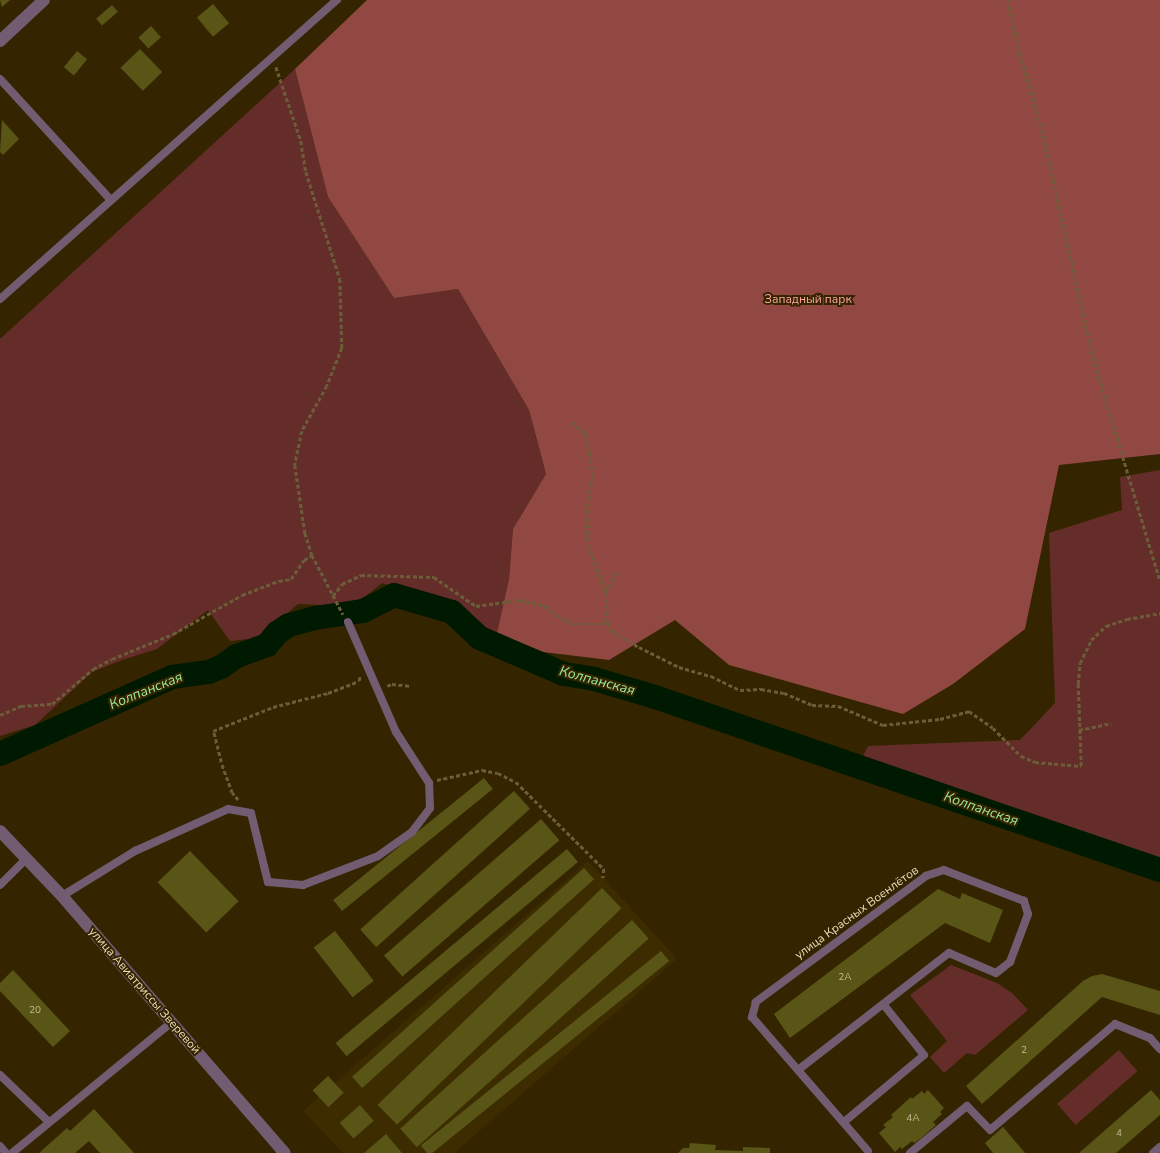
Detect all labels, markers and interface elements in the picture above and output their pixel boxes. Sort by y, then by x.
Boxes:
park label: Западный парк [764,293,852,307]
water label: Колпанская [557,663,637,699]
water label: Колпанская [107,669,185,713]
water label: Колпанская [942,788,1020,830]
street label: улица Красных Военлётов [792,863,922,963]
street label: улица Авиатриссы Зверевой [85,925,203,1057]
house number: 2А [838,972,852,984]
house number: 20 [29,1005,41,1017]
house number: 2 [1021,1045,1027,1057]
house number: 4А [906,1113,920,1125]
house number: 4 [1116,1128,1122,1140]

